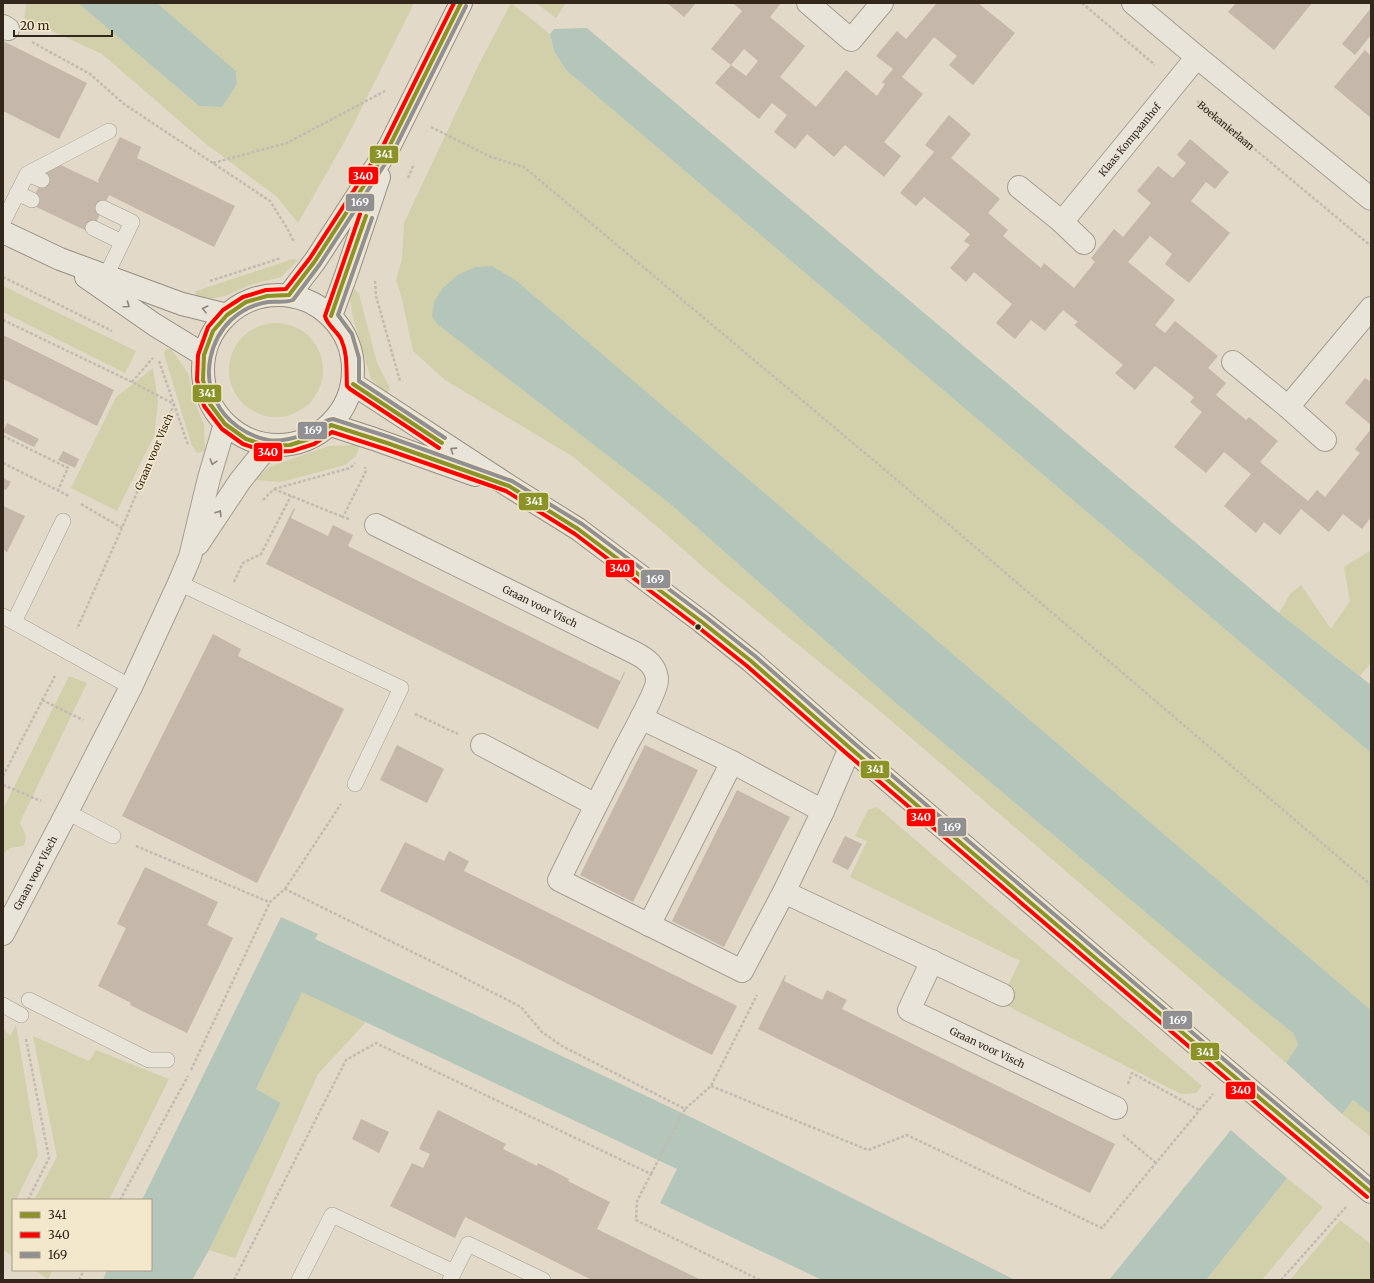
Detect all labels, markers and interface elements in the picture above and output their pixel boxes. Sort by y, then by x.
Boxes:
scale bar [14,12,112,38]
text: 20 m [20,18,49,33]
street label: Boekanierlaan [1195,98,1257,153]
street label: Klaas Kompaanhof [1096,99,1164,179]
line badge: 341 [369,145,399,164]
text: 341 [375,147,393,161]
line badge: 340 [348,166,379,185]
text: 340 [353,169,373,183]
line badge: 169 [345,193,375,212]
text: 169 [351,195,369,209]
one-way arrow [123,300,130,308]
one-way arrow [202,306,208,314]
line badge: 341 [192,384,222,403]
text: 341 [198,386,216,400]
street label: Graan voor Visch [132,411,176,492]
line badge: 169 [297,421,328,440]
text: 169 [304,423,322,437]
line badge: 340 [253,442,283,462]
text: 340 [258,445,278,459]
one-way arrow [450,448,457,455]
one-way arrow [209,458,218,465]
line badge: 341 [518,492,549,511]
text: 341 [525,494,543,508]
one-way arrow [214,510,222,517]
line badge: 340 [605,559,635,578]
text: 340 [610,561,630,575]
line badge: 169 [640,569,671,589]
text: 169 [646,572,664,586]
street label: Graan voor Visch [500,582,580,630]
unlabelled marker [693,622,703,632]
line badge: 341 [860,760,890,779]
text: 341 [866,762,884,776]
line badge: 340 [906,808,936,827]
text: 340 [911,810,931,824]
line badge: 169 [937,817,967,837]
text: 169 [943,820,961,834]
street label: Graan voor Visch [10,833,60,912]
line badge: 169 [1162,1010,1193,1030]
text: 169 [1169,1013,1187,1027]
street label: Graan voor Visch [948,1024,1028,1071]
line badge: 341 [1190,1042,1220,1061]
text: 341 [1196,1045,1214,1059]
line badge: 340 [1225,1081,1256,1100]
text: 340 [1231,1083,1251,1097]
legend [12,1199,152,1271]
text: 341 [48,1207,67,1222]
text: 340 [48,1227,70,1242]
text: 169 [48,1247,67,1262]

